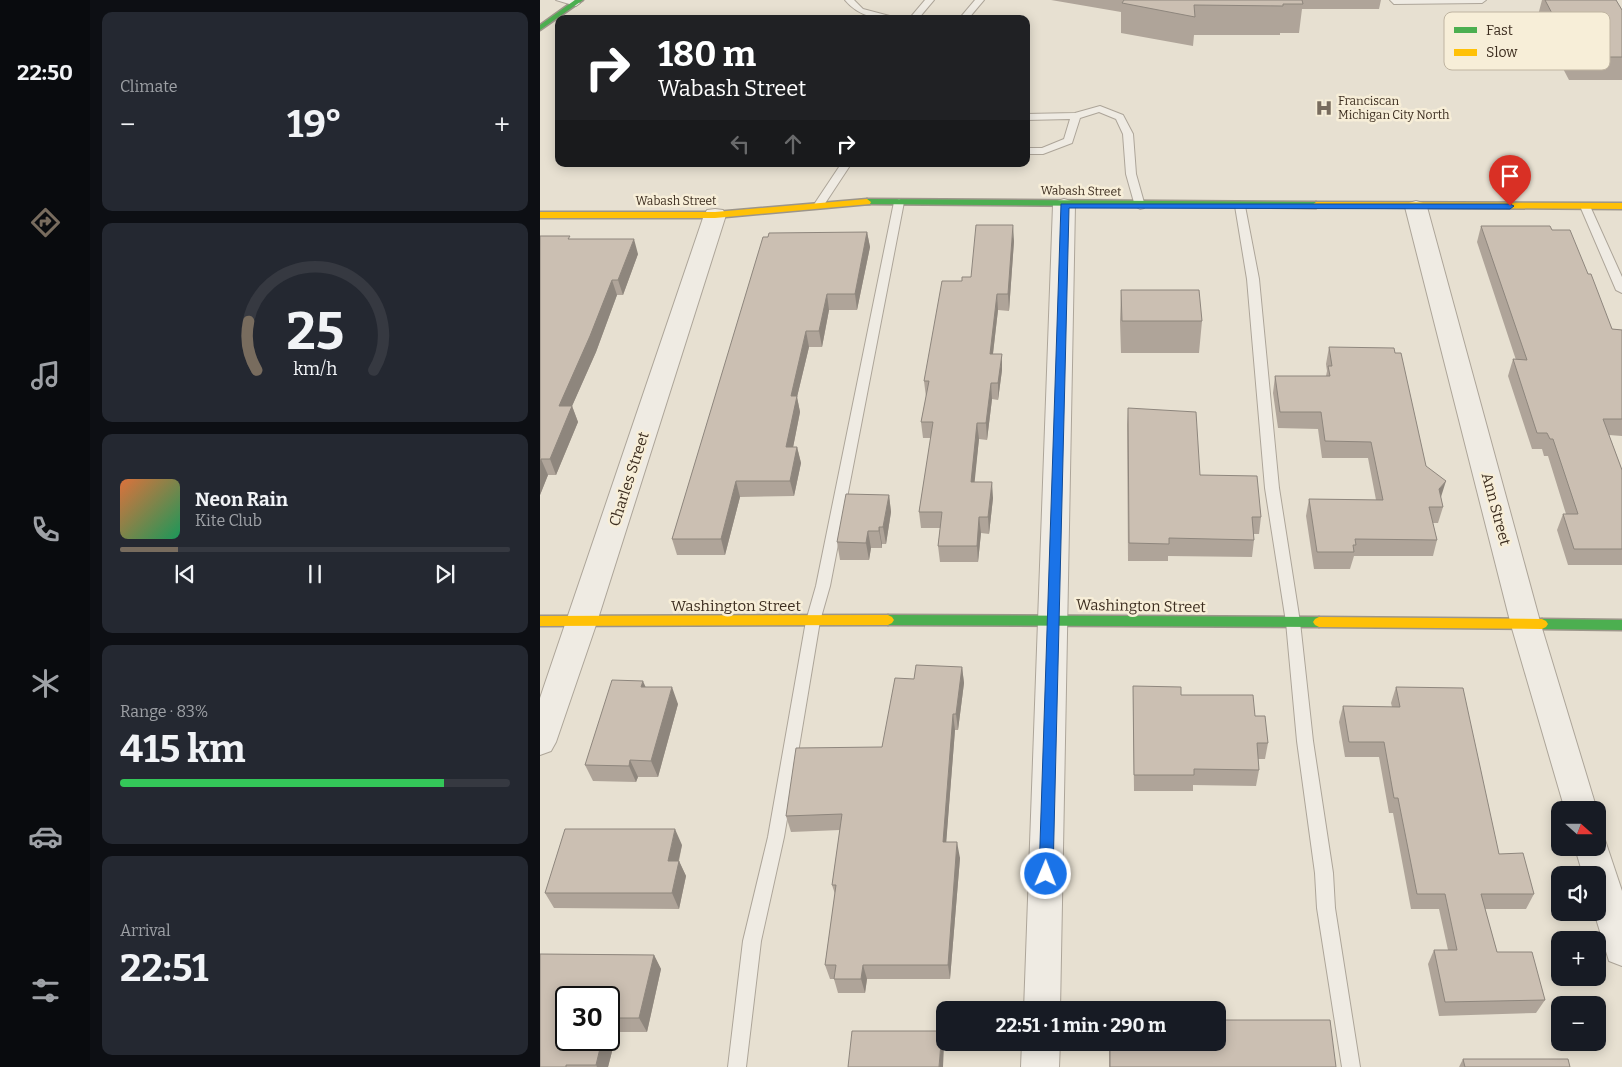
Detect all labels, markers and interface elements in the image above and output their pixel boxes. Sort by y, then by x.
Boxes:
legend [1444,12,1610,70]
text: Fast [1486,22,1513,39]
text: 180 m [658,33,756,75]
icon: right [575,35,640,100]
text: Slow [1486,44,1518,61]
text: 22:50 [17,59,73,86]
text: Wabash Street [658,75,806,102]
text: Climate [120,77,178,96]
place label: Franciscan Michigan City North [1338,94,1450,122]
hospital icon: Franciscan Michigan City North [1314,98,1334,118]
text: 19° [287,101,342,147]
text: − [120,108,135,141]
text: + [494,108,510,141]
icon: left [726,130,754,158]
icon: ahead [779,130,807,158]
icon: right [832,130,860,158]
pin [1489,155,1531,206]
icon: arrive [1496,162,1524,190]
street label: Wabash Street [1040,183,1122,199]
street label: Wabash Street [636,194,717,208]
icon: directions [28,205,63,240]
text: 25 [286,300,344,363]
icon: music [28,358,63,393]
text: km/h [293,358,337,380]
street label: Charles Street [605,429,653,528]
street label: Ann Street [1478,471,1515,548]
text: Neon Rain [195,488,288,511]
text: Kite Club [195,511,262,530]
icon: phone [28,512,63,547]
icon: previous [171,560,199,588]
icon: pause [301,560,329,588]
icon: next [431,560,459,588]
street label: Washington Street [1076,596,1207,616]
street label: Washington Street [671,597,801,615]
icon: climate [28,666,63,701]
text: Range · 83% [120,702,208,721]
text: 415 km [120,726,246,772]
north arrow [1551,801,1606,856]
map controls [1551,801,1606,1051]
icon: car [28,819,63,854]
position arrow [1019,847,1071,899]
button: sound [1551,866,1606,921]
text: Arrival [120,921,171,940]
button: + [1551,931,1606,986]
text: 22:51 [120,945,208,991]
icon: filters [28,973,63,1008]
speed limit sign: 30 [555,986,620,1051]
button: − [1551,996,1606,1051]
text: 22:51 · 1 min · 290 m [996,1014,1166,1037]

